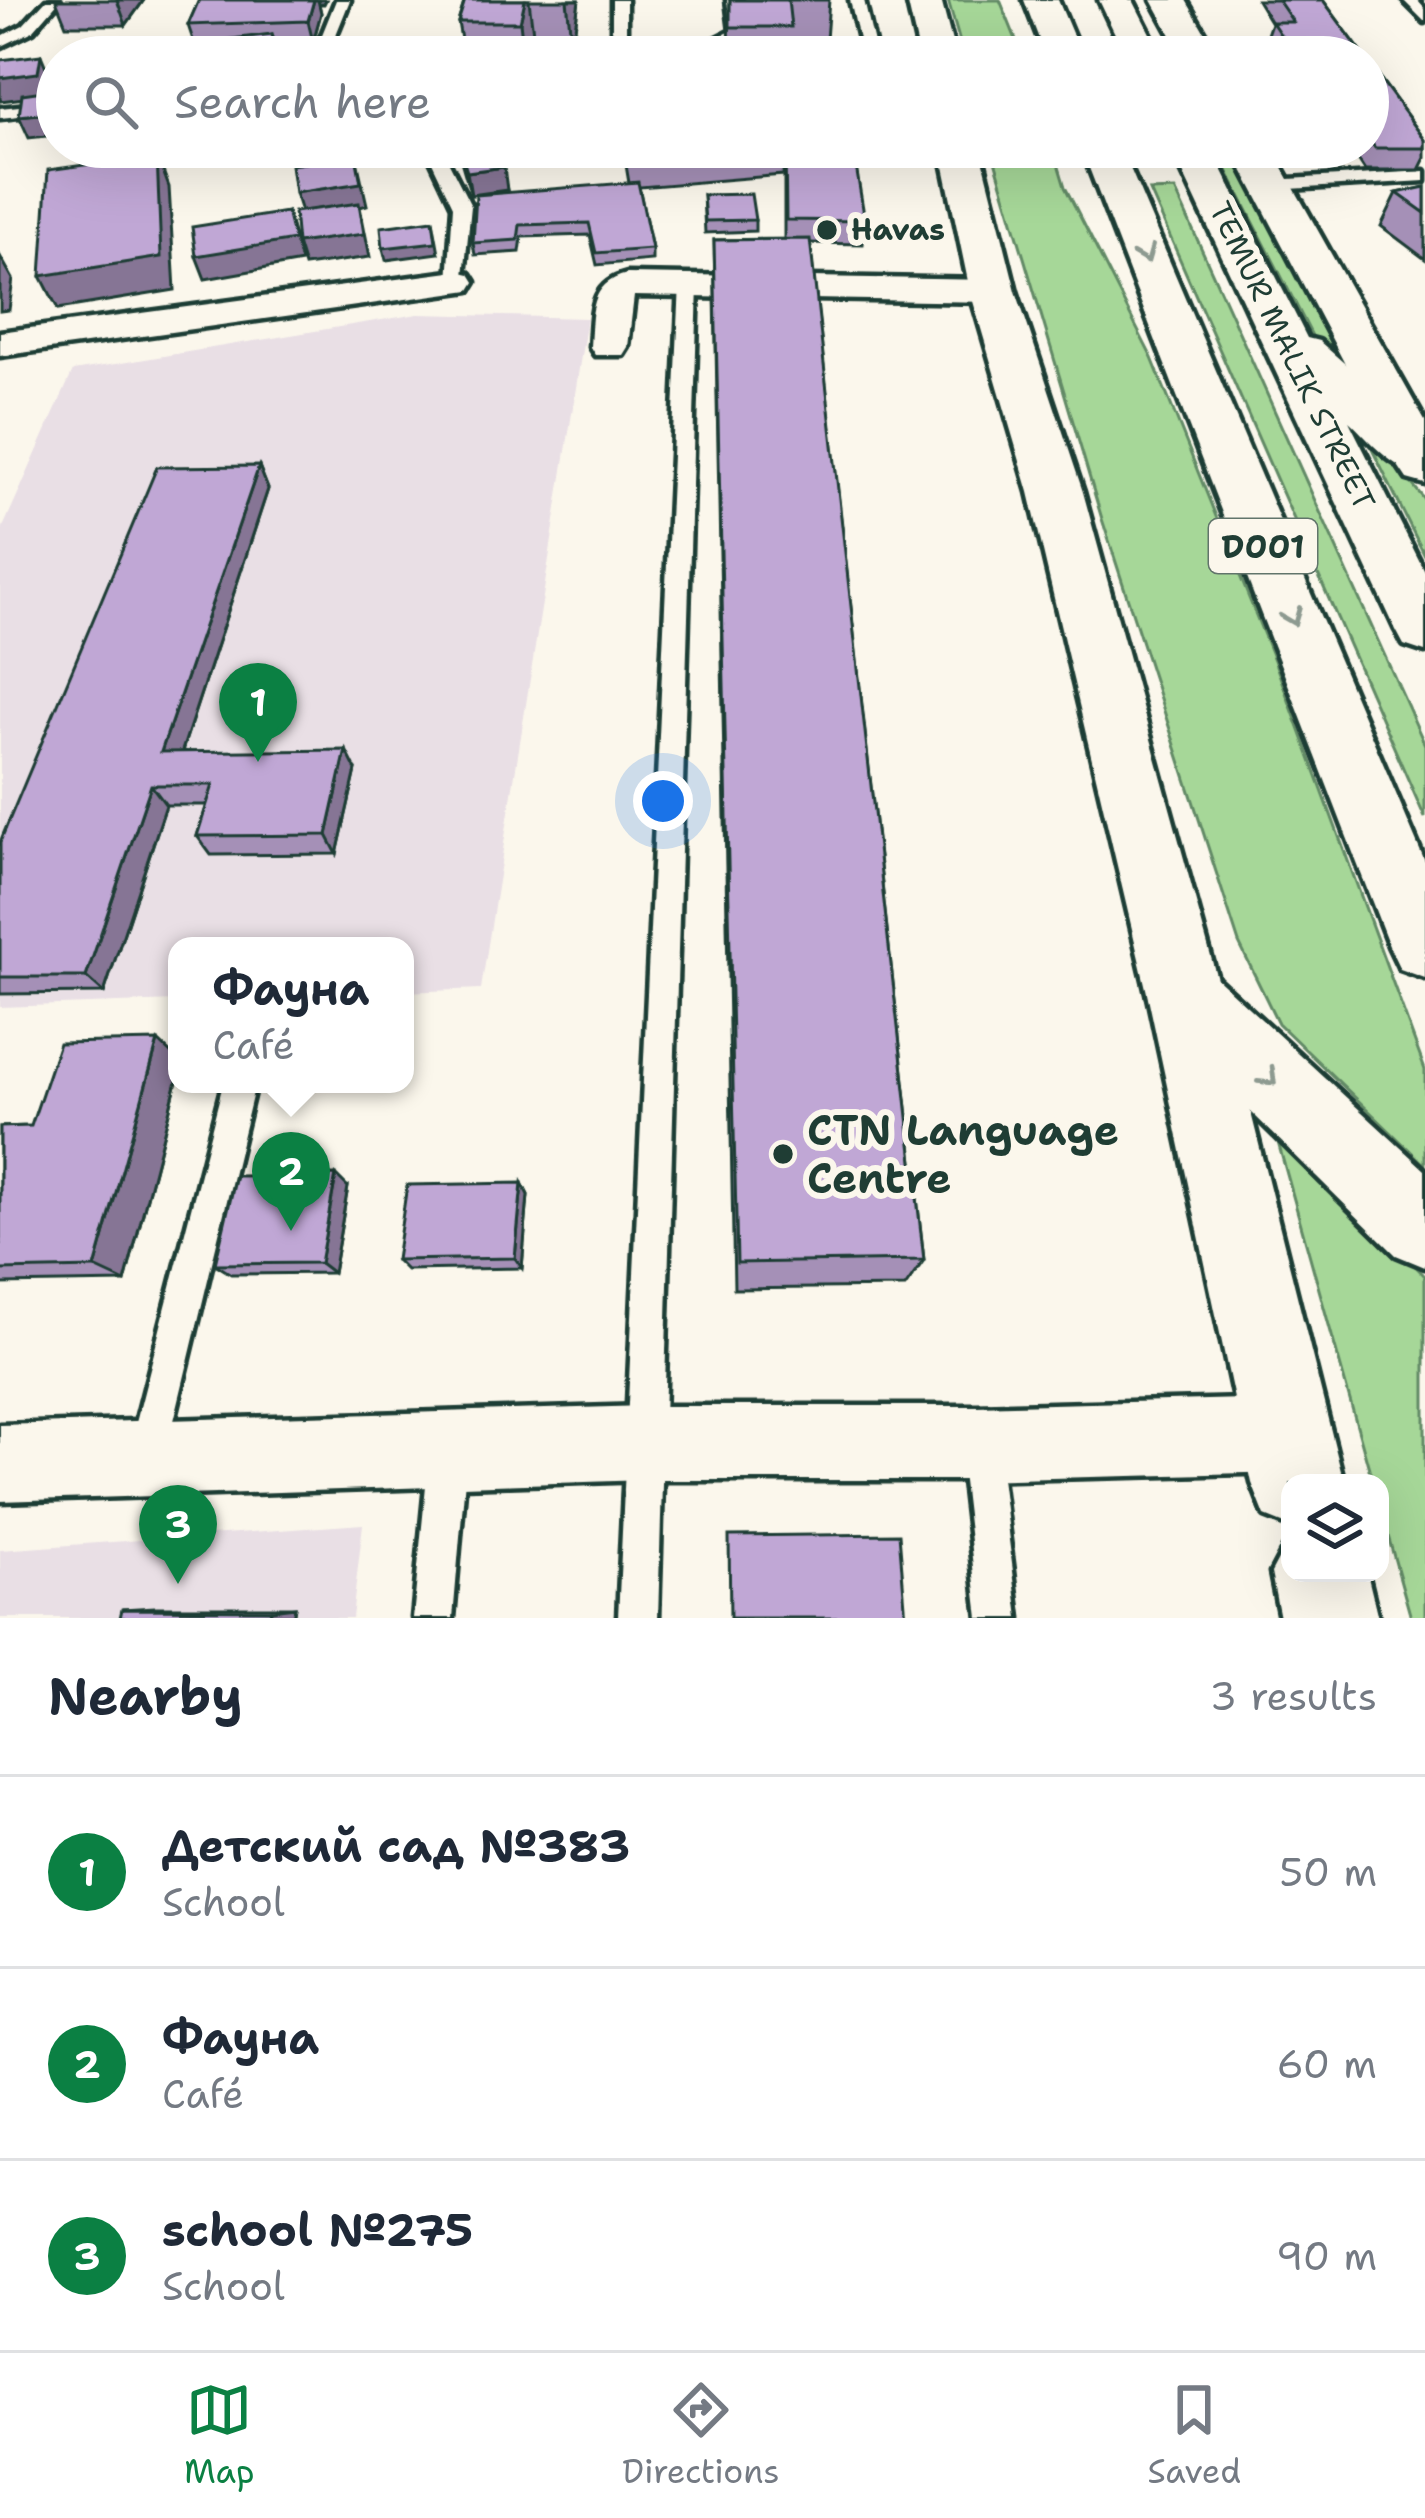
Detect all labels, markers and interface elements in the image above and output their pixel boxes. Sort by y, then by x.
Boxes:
search box [36,36,1389,168]
icon: search [78,69,144,135]
text: Search here [174,72,431,132]
street label: TEMUR MALIK STREET [1200,195,1385,517]
place label: Havas [851,209,945,250]
marker: Havas [814,217,840,243]
one-way arrow [1131,244,1155,265]
road number: D001 [1209,519,1317,573]
one-way arrow [1277,605,1302,626]
pin: 1 [219,663,297,762]
your location [633,771,693,831]
popup [168,937,414,1093]
text: Фауна [212,959,370,1019]
text: Café [212,1019,295,1071]
one-way arrow [1256,1063,1277,1085]
place label: CTN Language Centre [807,1102,1119,1206]
pin: 2 [252,1132,330,1231]
marker: CTN Language Centre [770,1141,796,1167]
map controls [1281,1474,1389,1582]
button: layers [1281,1474,1389,1582]
pin: 3 [139,1485,217,1584]
text: Nearby [48,1662,243,1730]
text: 3 results [1210,1670,1377,1722]
text: Детский сад №383 [162,1816,630,1876]
text: 1 [78,1846,96,1898]
text: 50 m [1279,1846,1377,1898]
text: School [162,1876,285,1928]
text: Фауна [162,2008,319,2068]
text: 2 [73,2038,101,2090]
text: 60 m [1277,2038,1377,2090]
text: Café [162,2068,244,2120]
text: school №275 [162,2200,473,2260]
text: 3 [73,2230,101,2282]
text: 90 m [1276,2230,1377,2282]
text: School [162,2260,285,2312]
tab: Map [184,2377,255,2494]
tab: Directions [622,2377,780,2494]
tab: Saved [1147,2377,1241,2494]

